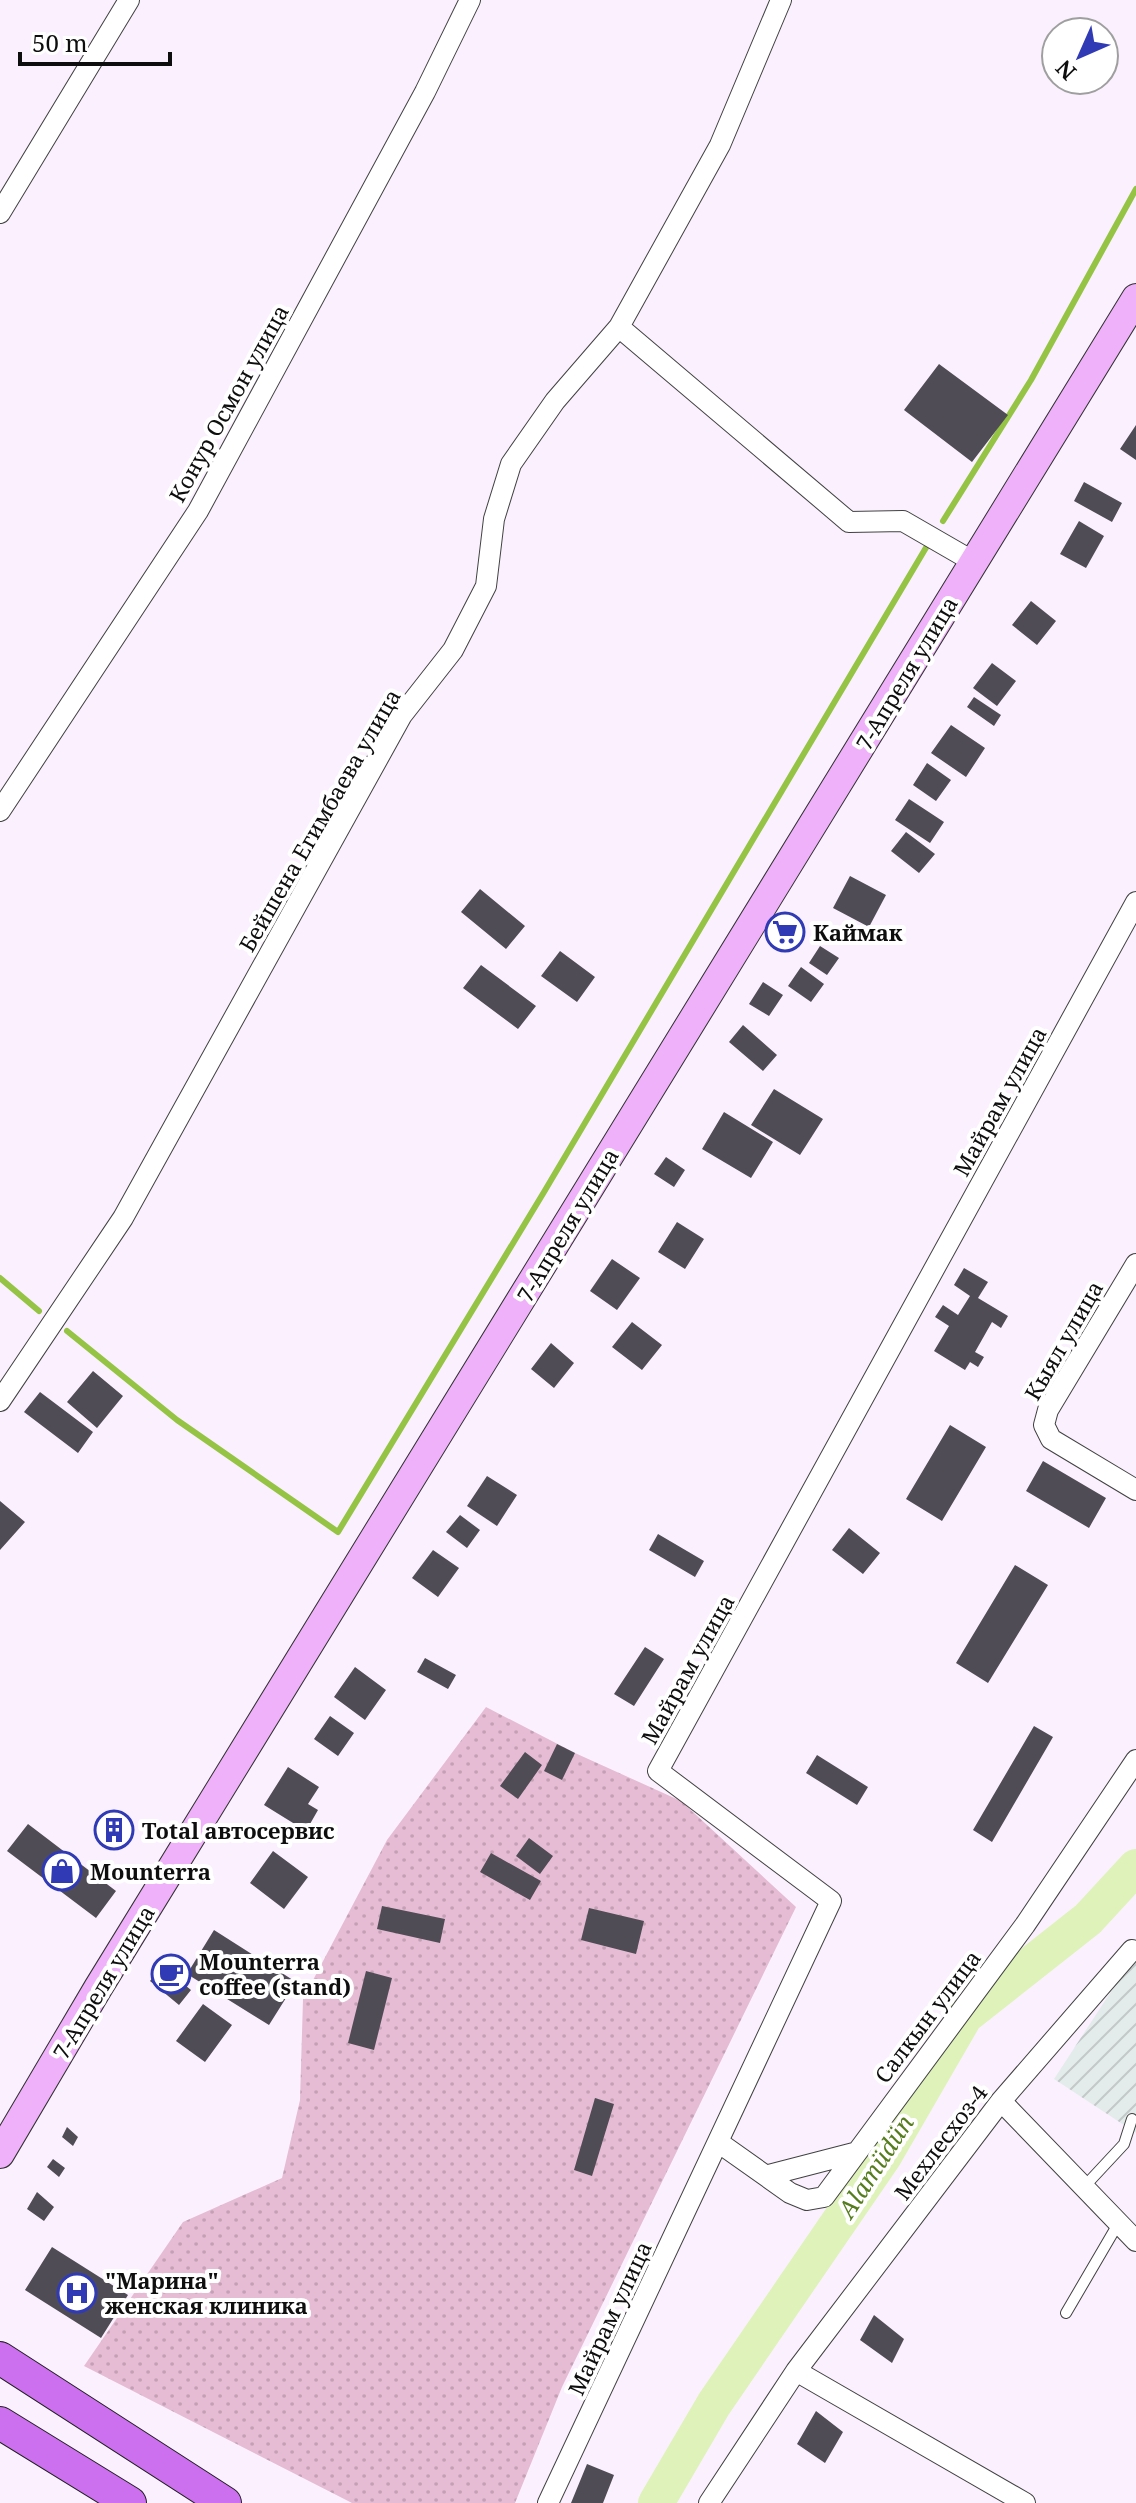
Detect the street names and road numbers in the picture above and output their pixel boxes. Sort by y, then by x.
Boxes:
street label: Конур Осмон улица [161,299,295,507]
street label: 7-Апреля улица [848,590,964,756]
street label: Бейшена Егимбаева улица [231,683,407,957]
street label: Майрам улица [945,1021,1053,1181]
street label: 7-Апреля улица [509,1142,625,1308]
street label: Кыял улица [1017,1275,1109,1405]
street label: Майрам улица [633,1589,741,1749]
street label: 7-Апреля улица [45,1899,161,2065]
street label: Салкын улица [867,1943,987,2089]
street label: Мехлесхоз-4 [887,2078,993,2206]
street label: Майрам улица [560,2236,658,2400]

